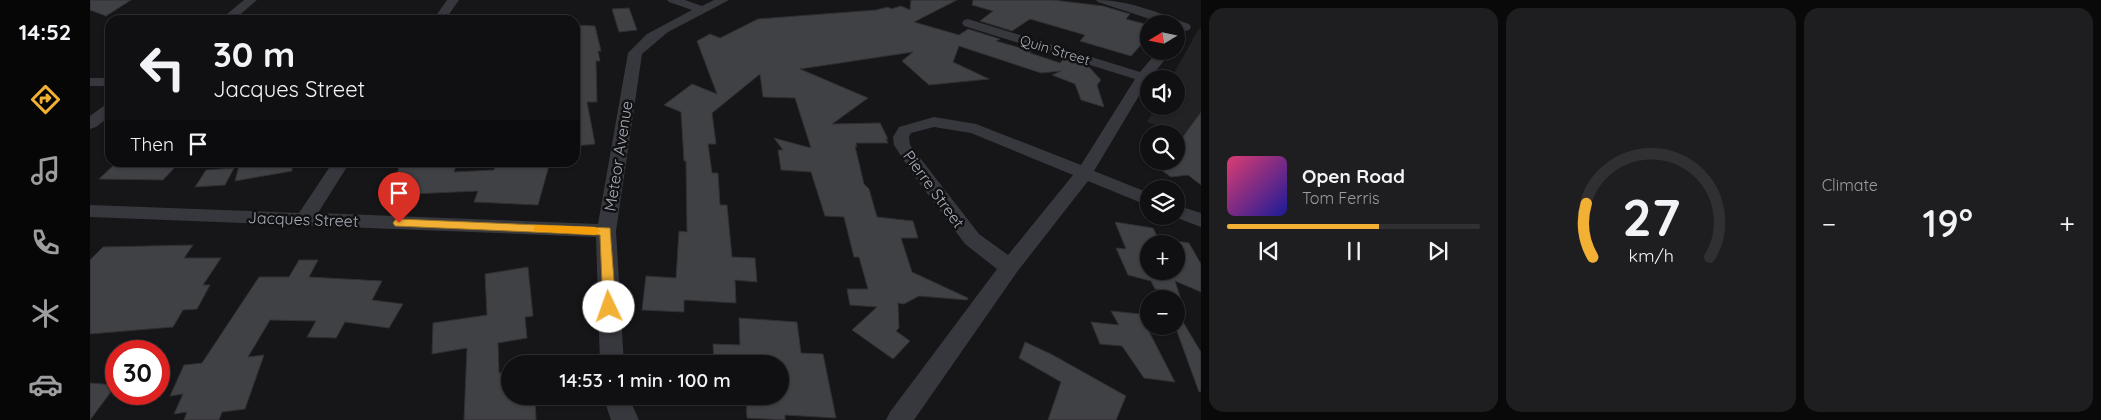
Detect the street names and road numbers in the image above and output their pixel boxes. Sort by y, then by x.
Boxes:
street label: Quin Street [1018,31,1092,69]
street label: Meteor Avenue [599,99,637,213]
street label: Pierre Street [899,146,969,232]
street label: Jacques Street [247,207,359,231]

